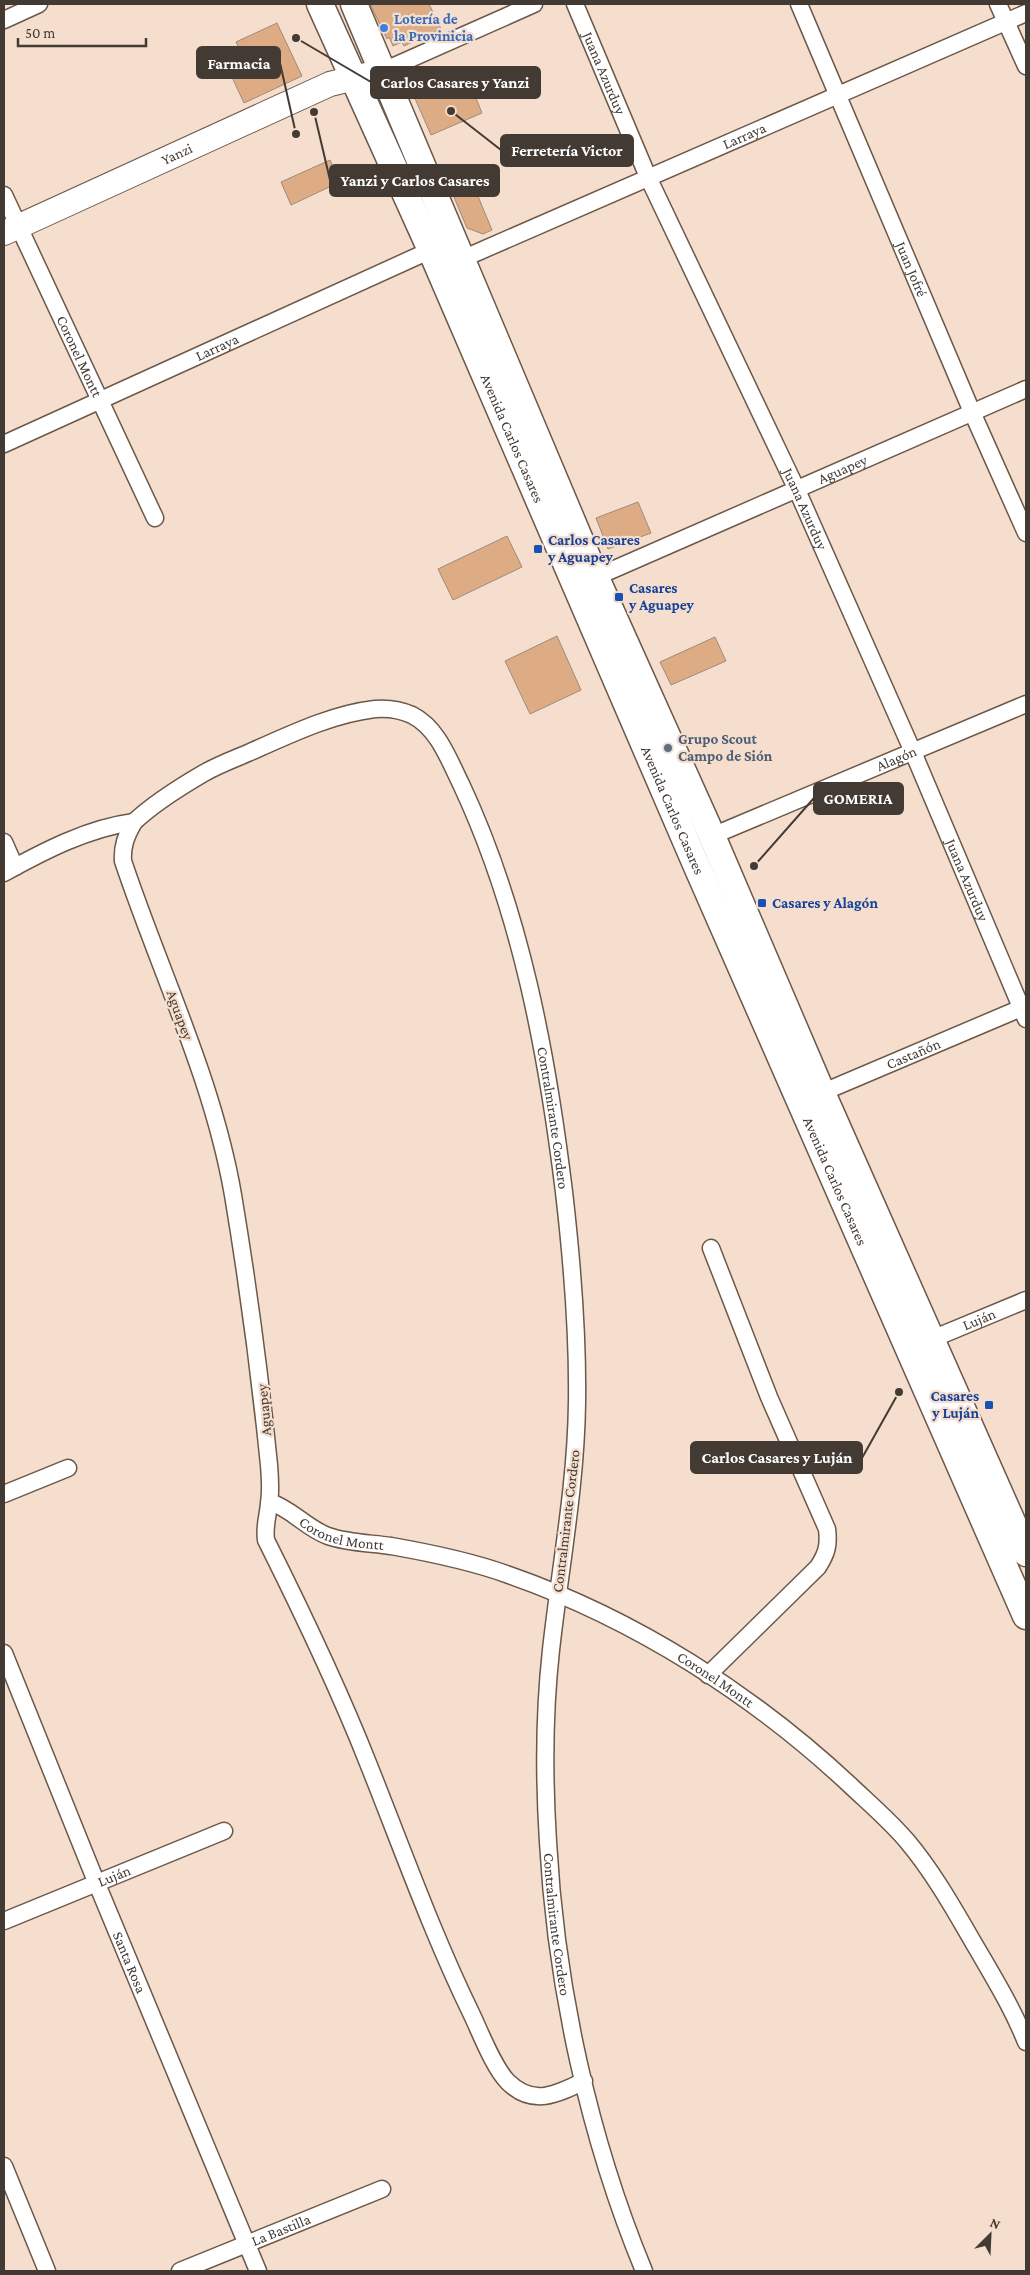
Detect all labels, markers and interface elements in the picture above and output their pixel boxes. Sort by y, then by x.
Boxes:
place label: Lotería de la Provinicia [394,11,474,44]
scale bar [18,15,145,47]
marker: Lotería de la Provinicia [378,22,390,34]
text: 50 m [25,25,55,41]
street label: Juana Azurduy [578,28,629,117]
callout: Farmacia [197,47,280,78]
text: Farmacia [207,55,271,72]
callout: Carlos Casares y Yanzi [371,67,540,98]
text: Carlos Casares y Yanzi [381,74,530,91]
street label: Larraya [720,119,768,152]
callout: Ferretería Victor [501,135,633,166]
street label: Yanzi [159,140,195,168]
text: Ferretería Victor [511,142,623,159]
callout: Yanzi y Carlos Casares [330,165,499,196]
text: Yanzi y Carlos Casares [341,172,490,189]
street label: Juan Jofré [891,237,930,299]
street label: Coronel Montt [53,313,106,400]
street label: Larraya [193,330,241,364]
street label: Avenida Carlos Casares [477,372,547,505]
street label: Aguapey [816,451,870,487]
street label: Juana Azurduy [778,464,830,553]
place label: Carlos Casares y Aguapey [547,532,640,565]
marker: Carlos Casares y Aguapey [532,543,544,555]
place label: Casares y Aguapey [628,580,695,613]
marker: Casares y Aguapey [613,591,625,603]
place label: Grupo Scout Campo de Sión [678,731,773,764]
marker: Grupo Scout Campo de Sión [662,742,674,754]
street label: Avenida Carlos Casares [638,743,708,877]
street label: Alagón [874,743,919,774]
callout: GOMERIA [814,783,903,814]
text: GOMERIA [823,790,893,807]
street label: Juana Azurduy [941,835,992,924]
place label: Casares y Alagón [772,895,878,911]
marker: Casares y Alagón [756,897,768,909]
street label: Aguapey [163,988,196,1043]
street label: Castañón [884,1035,943,1072]
street label: Contralmirante Cordero [534,1045,572,1190]
street label: Avenida Carlos Casares [800,1115,870,1248]
street label: Luján [960,1306,998,1333]
street label: Aguapey [254,1383,275,1437]
place label: Casares y Luján [931,1388,979,1422]
marker: Casares y Luján [983,1399,995,1411]
callout: Carlos Casares y Luján [691,1442,862,1473]
street label: Contralmirante Cordero [549,1449,583,1593]
text: Carlos Casares y Luján [702,1449,852,1467]
street label: Coronel Montt [296,1514,386,1553]
street label: Coronel Montt [674,1648,757,1711]
street label: Contralmirante Cordero [541,1852,573,1997]
street label: Luján [95,1862,133,1890]
street label: Santa Rosa [110,1929,150,1996]
north arrow [965,2210,1015,2260]
street label: La Bastilla [249,2211,313,2249]
text: N [988,2214,1003,2233]

